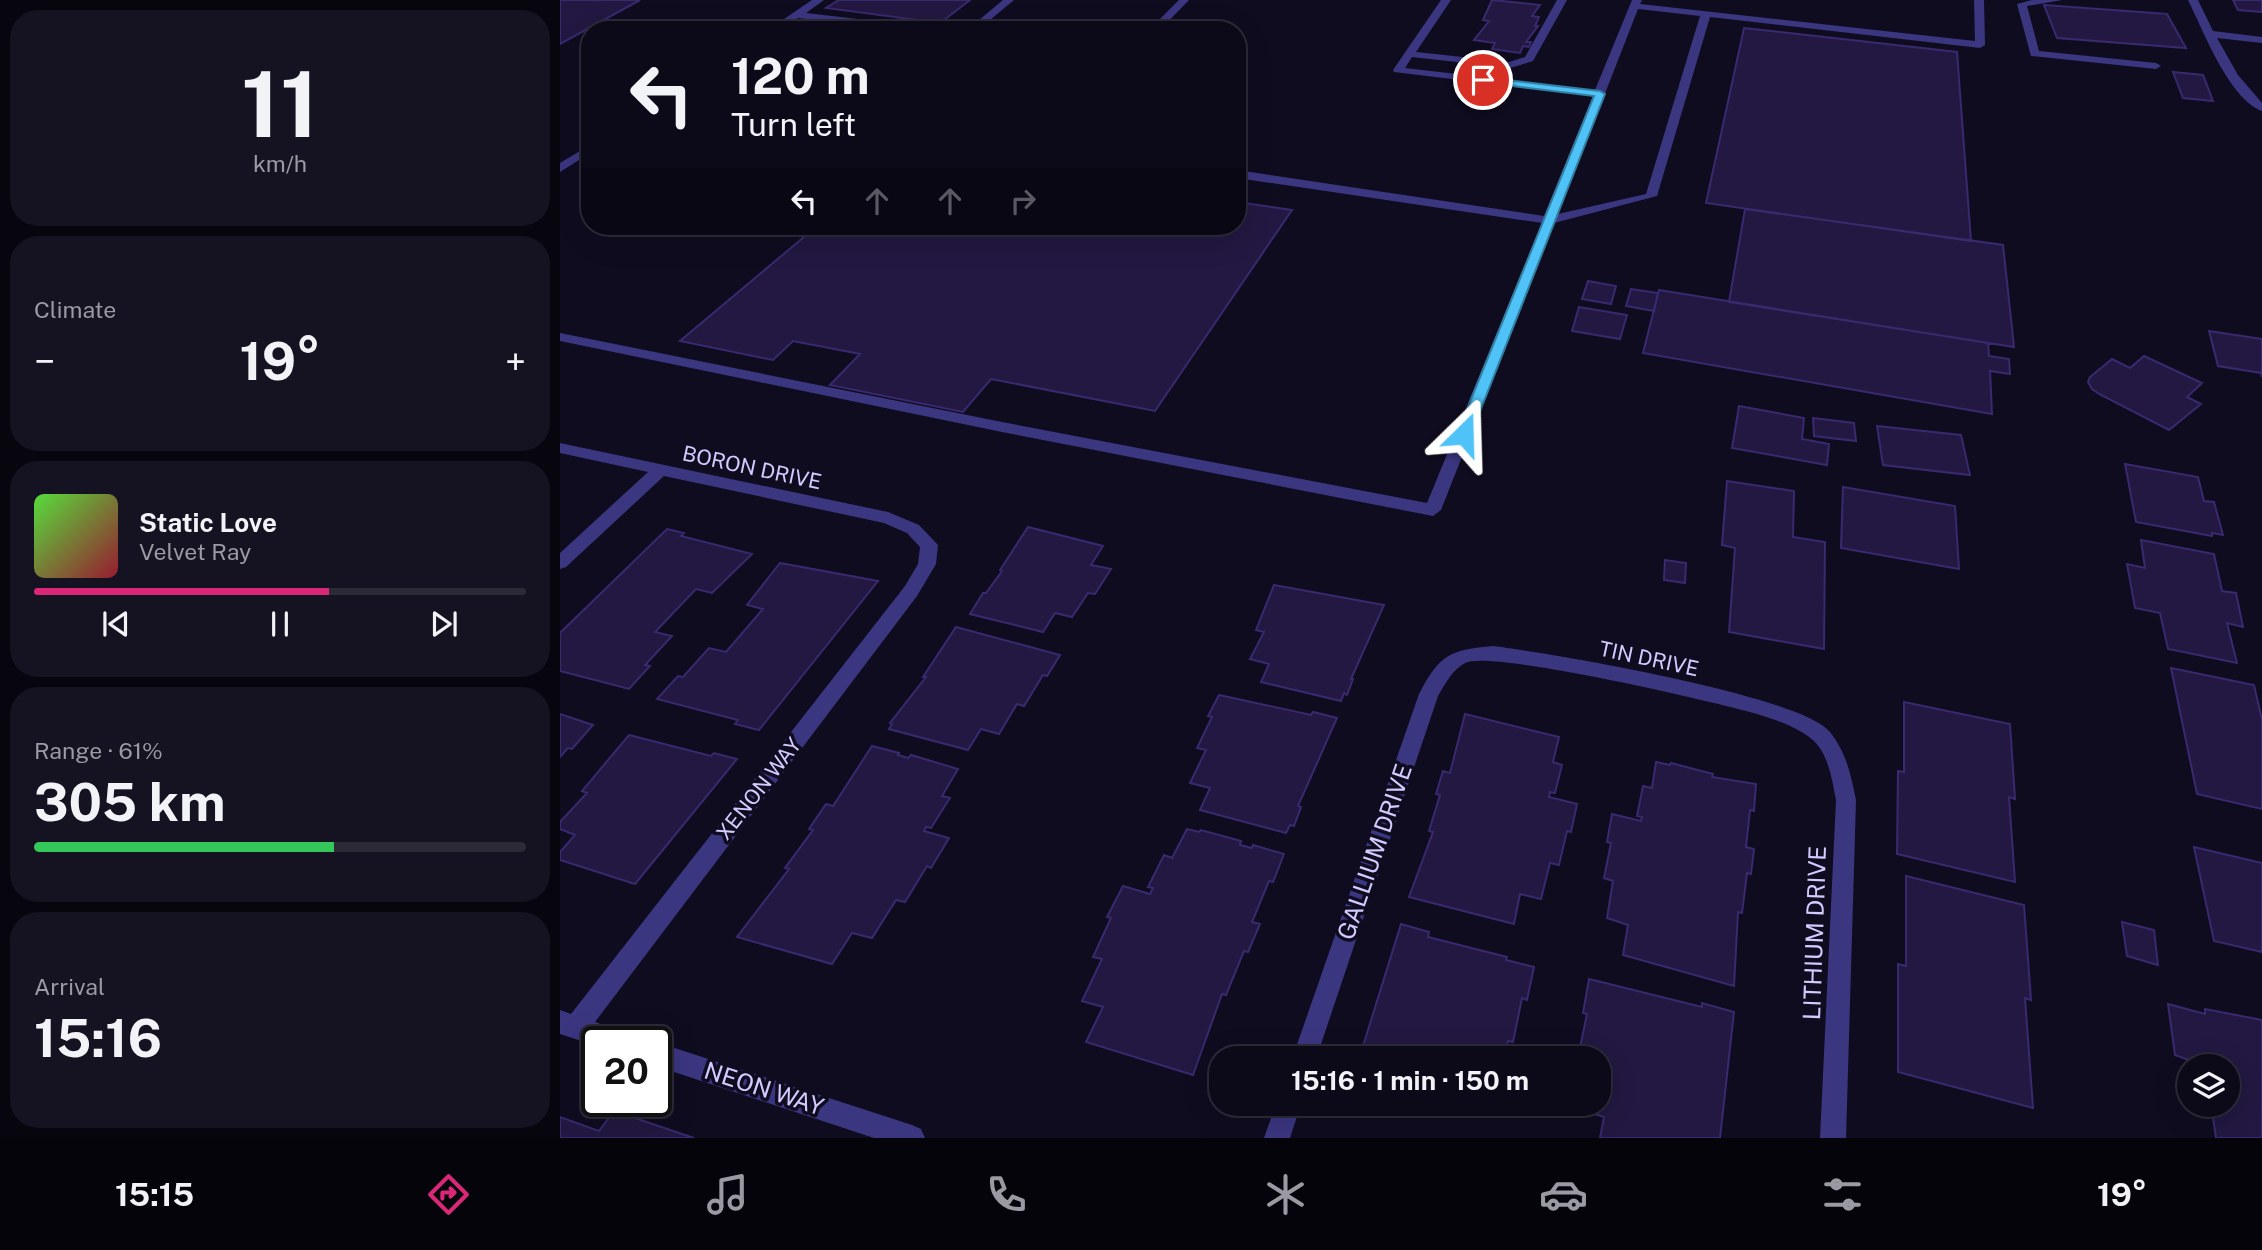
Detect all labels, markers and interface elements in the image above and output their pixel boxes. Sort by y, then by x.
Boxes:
text: 120 m [731,47,870,105]
icon: left [616,49,707,140]
pin [1453,50,1513,110]
text: 11 [241,51,319,157]
icon: arrive [1464,61,1502,99]
text: Turn left [731,106,856,143]
text: km/h [253,150,307,177]
icon: left [785,182,823,220]
icon: ahead [858,182,896,220]
icon: ahead [931,182,969,220]
icon: right [1004,182,1042,220]
text: Climate [34,296,116,323]
text: 19° [239,331,321,392]
text: − [34,339,55,384]
text: + [505,339,526,384]
position arrow [1427,397,1501,471]
street label: BORON DRIVE [680,441,824,494]
text: Static Love [139,507,277,538]
text: Velvet Ray [139,538,251,565]
icon: previous [97,605,135,643]
icon: pause [261,605,299,643]
icon: next [425,605,463,643]
street label: TIN DRIVE [1597,636,1701,681]
street label: XENON WAY [711,732,806,845]
text: Range · 61% [34,737,163,764]
street label: GALLIUM DRIVE [1331,760,1417,943]
text: 305 km [34,772,225,833]
street label: LITHIUM DRIVE [1797,845,1831,1021]
text: Arrival [34,973,105,1000]
text: 15:16 [34,1008,162,1069]
speed limit sign: 20 [581,1026,672,1117]
map controls [2177,1054,2240,1117]
button: layers [2177,1054,2240,1117]
street label: NEON WAY [701,1056,828,1121]
text: 15:16 · 1 min · 150 m [1291,1065,1529,1096]
icon: directions [424,1170,473,1219]
icon: music [703,1170,752,1219]
icon: phone [982,1170,1031,1219]
icon: climate [1261,1170,1310,1219]
icon: car [1539,1170,1588,1219]
icon: filters [1818,1170,1867,1219]
text: 15:15 [115,1176,194,1213]
text: 19° [2097,1176,2147,1213]

